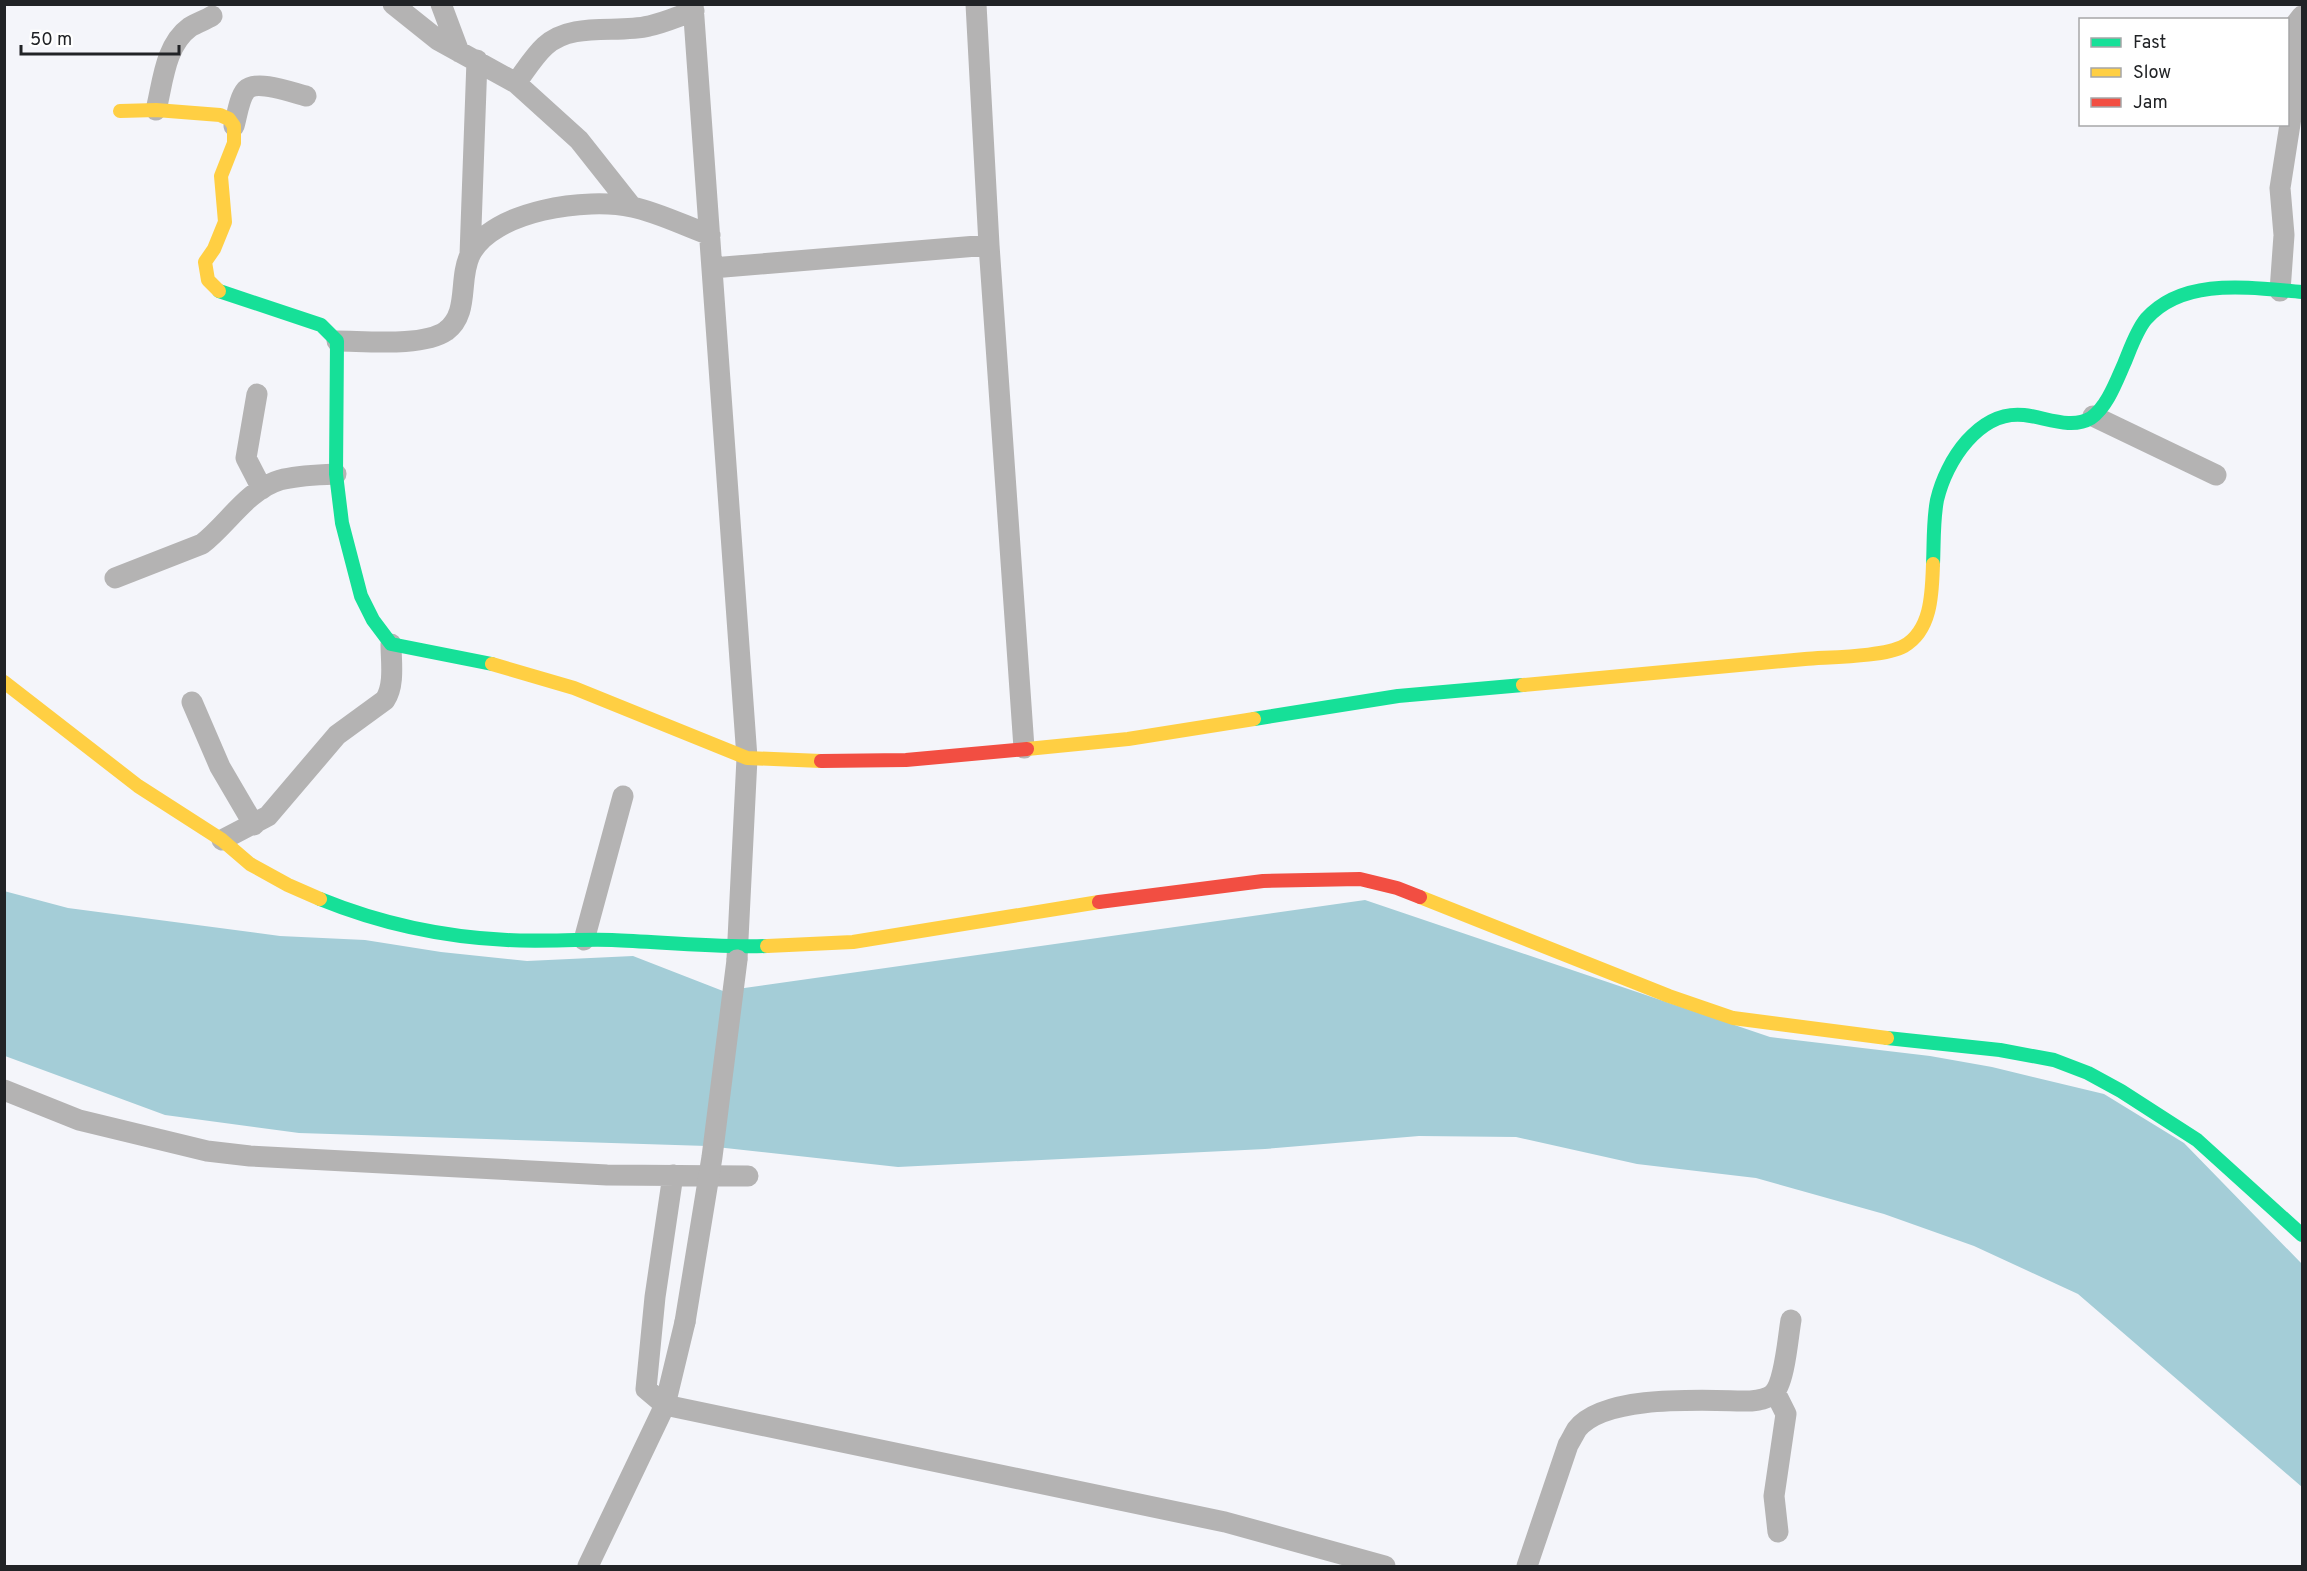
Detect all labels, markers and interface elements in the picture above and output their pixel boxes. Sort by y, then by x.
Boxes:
scale bar [21,18,178,56]
legend [2079,18,2289,126]
text: 50 m [30,29,72,52]
text: Fast [2133,32,2166,55]
text: Slow [2133,62,2171,85]
text: Jam [2133,92,2168,115]

